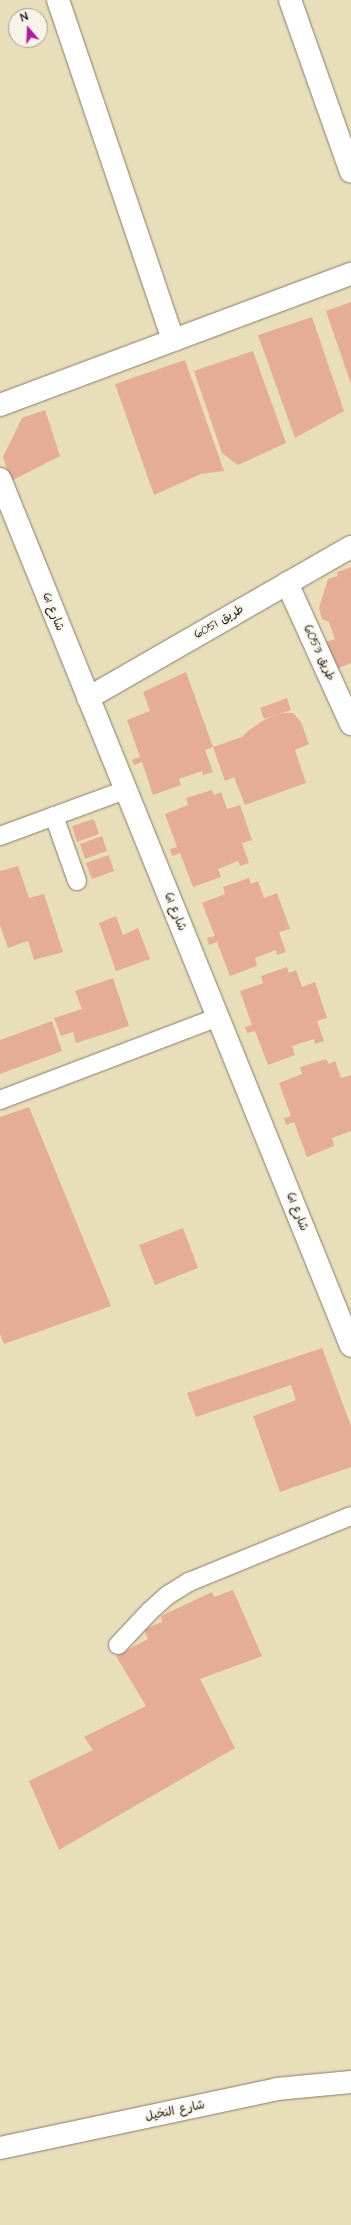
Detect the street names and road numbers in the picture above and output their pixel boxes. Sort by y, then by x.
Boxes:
street label: شارع 61 [39,591,67,633]
street label: طريق 6051 [192,602,246,642]
street label: طريق 6053 [300,623,338,683]
street label: شارع 61 [161,891,189,933]
street label: شارع 61 [283,1191,311,1233]
street label: شارع النخيل [144,2098,206,2124]

